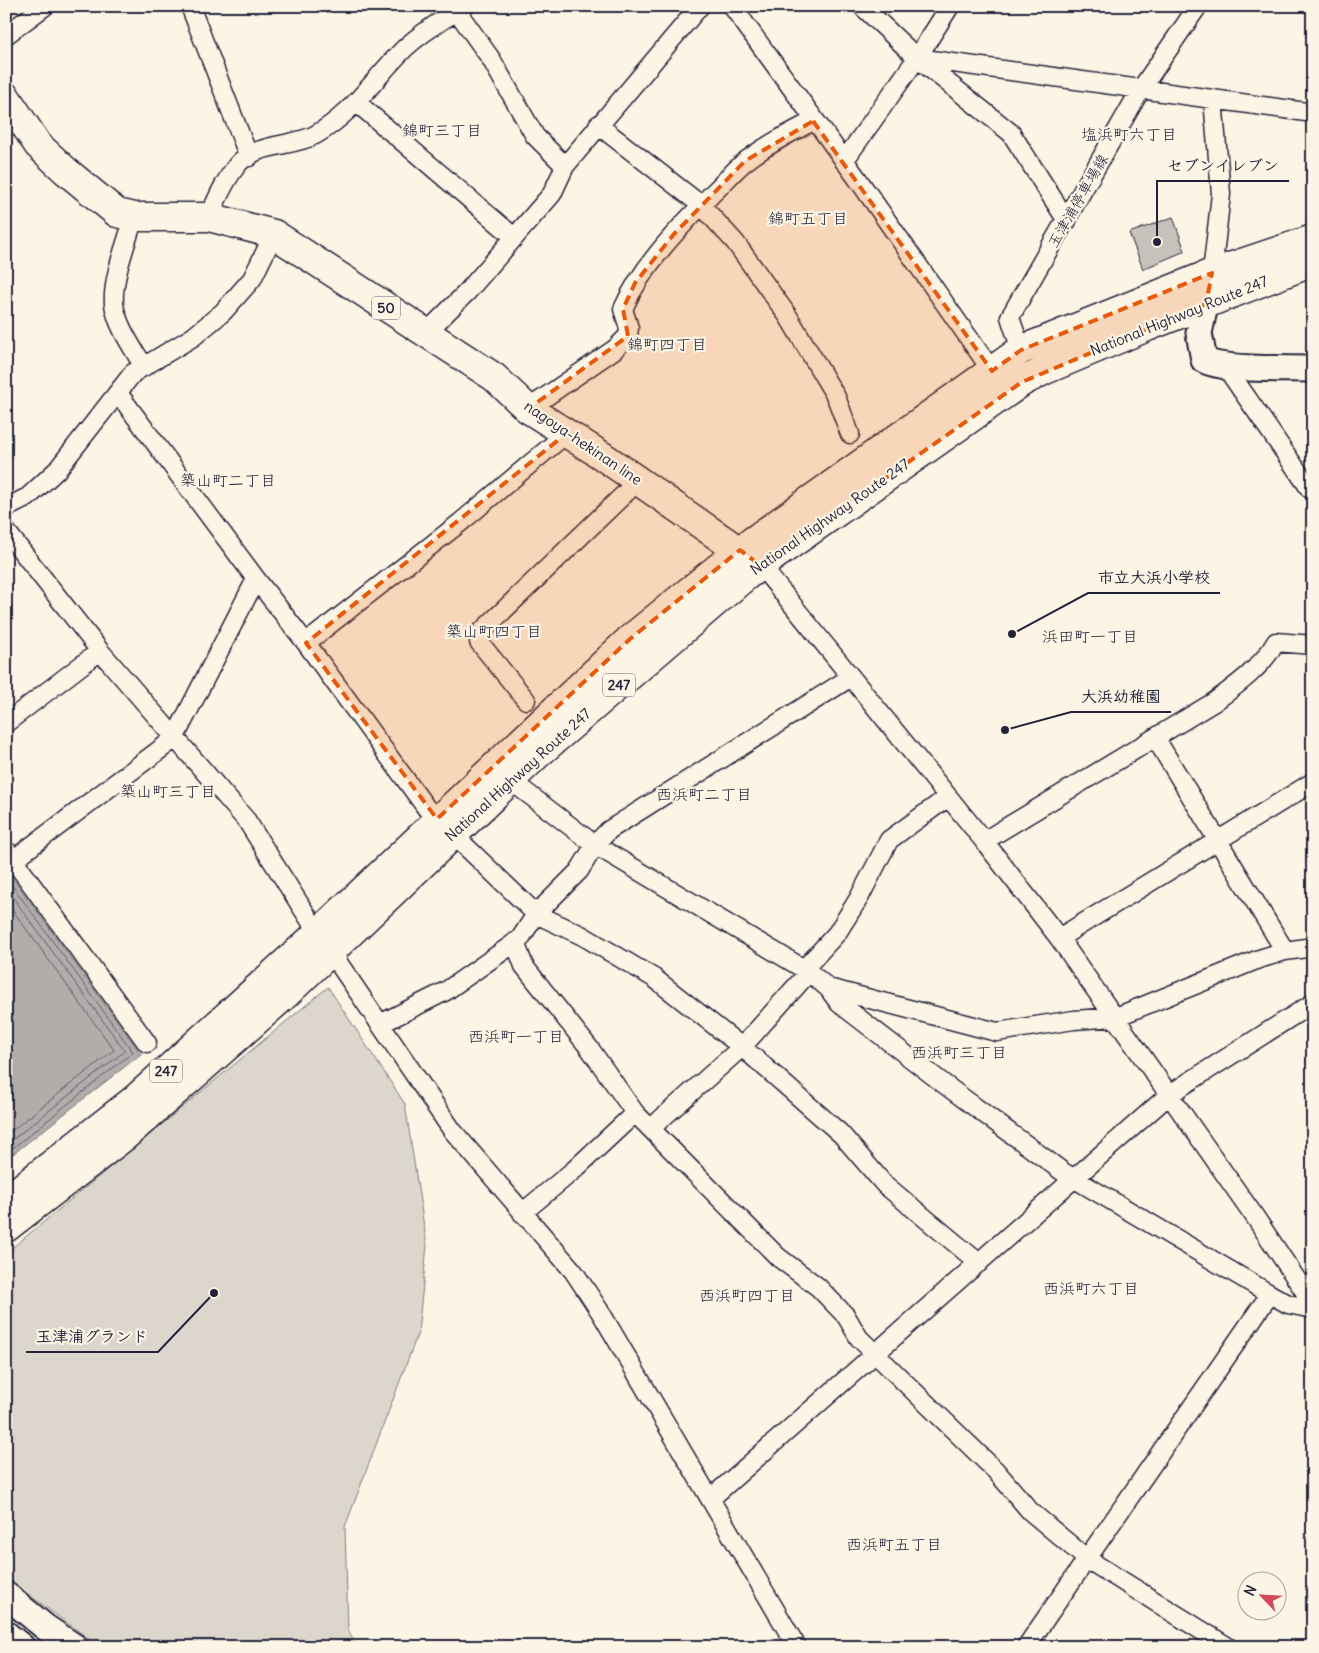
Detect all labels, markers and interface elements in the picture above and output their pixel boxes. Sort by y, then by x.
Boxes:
district label: 錦町三丁目 [402,120,482,140]
district label: 塩浜町六丁目 [1081,124,1177,144]
callout: セブンイレブン [1157,150,1289,181]
street label: 玉津浦停車場線 [1043,151,1112,251]
text: セブンイレブン [1167,155,1279,175]
district label: 錦町五丁目 [768,208,848,228]
street label: National Highway Route 247 [1087,271,1271,360]
road number: 50 [372,296,400,320]
district label: 錦町四丁目 [627,334,707,354]
street label: nagoya-hekinan line [521,396,646,489]
street label: National Highway Route 247 [746,454,913,579]
district label: 築山町二丁目 [180,470,276,490]
callout: 市立大浜小学校 [1088,562,1220,593]
text: 市立大浜小学校 [1098,567,1210,587]
district label: 築山町四丁目 [446,621,542,641]
district label: 浜田町一丁目 [1042,626,1138,646]
road number: 247 [603,674,635,696]
callout: 大浜幼稚園 [1071,681,1171,712]
text: 大浜幼稚園 [1081,686,1161,706]
street label: National Highway Route 247 [441,704,595,845]
district label: 築山町三丁目 [120,781,216,801]
district label: 西浜町二丁目 [656,784,752,804]
district label: 西浜町一丁目 [468,1026,564,1046]
district label: 西浜町三丁目 [911,1042,1007,1062]
road number: 247 [150,1060,182,1082]
district label: 西浜町六丁目 [1043,1278,1139,1298]
district label: 西浜町四丁目 [699,1285,795,1305]
callout: 玉津浦グランド [26,1321,158,1352]
text: 玉津浦グランド [36,1326,148,1346]
district label: 西浜町五丁目 [846,1534,942,1554]
north arrow [1236,1570,1286,1620]
text: N [1240,1582,1260,1599]

